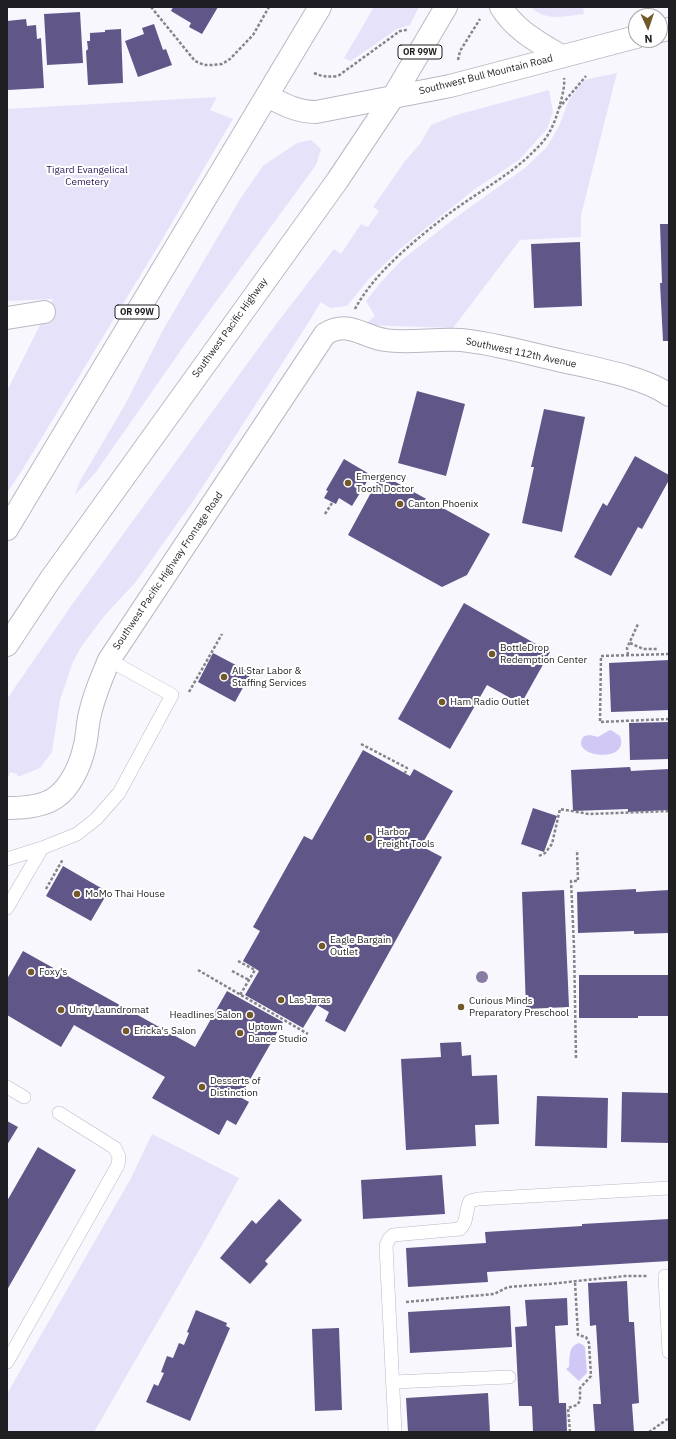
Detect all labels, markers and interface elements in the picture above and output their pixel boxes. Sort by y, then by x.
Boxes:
north arrow [628,8,668,48]
text: N [644,32,653,46]
road number: OR 99W [398,45,442,59]
street label: Southwest Bull Mountain Road [418,53,554,97]
park label: Tigard Evangelical Cemetery [46,164,128,188]
street label: Southwest Pacific Highway [190,276,270,380]
road number: OR 99W [115,305,159,319]
street label: Southwest 112th Avenue [465,335,577,371]
place label: Emergency Tooth Doctor [356,471,414,494]
marker: Emergency Tooth Doctor [343,478,353,488]
street label: Southwest Pacific Highway Frontage Road [111,490,225,652]
place label: Canton Phoenix [408,498,478,510]
marker: Canton Phoenix [395,499,405,509]
place label: BottleDrop Redemption Center [500,642,587,666]
marker: BottleDrop Redemption Center [487,649,497,659]
place label: All Star Labor & Staffing Services [232,665,307,688]
marker: All Star Labor & Staffing Services [219,672,229,682]
place label: Ham Radio Outlet [450,696,529,708]
marker: Ham Radio Outlet [437,697,447,707]
place label: Harbor Freight Tools [377,826,435,850]
marker: Harbor Freight Tools [364,833,374,843]
place label: MoMo Thai House [85,888,165,900]
marker: MoMo Thai House [72,889,82,899]
place label: Eagle Bargain Outlet [330,934,391,958]
marker: Eagle Bargain Outlet [317,941,327,951]
place label: Foxy's [39,966,67,978]
marker: Foxy's [26,967,36,977]
place label: Las Jaras [289,994,331,1006]
marker: Las Jaras [276,995,286,1005]
place label: Curious Minds Preparatory Preschool [469,995,569,1018]
marker: Curious Minds Preparatory Preschool [456,1002,466,1012]
place label: Unity Laundromat [69,1004,149,1016]
marker: Unity Laundromat [56,1005,66,1015]
place label: Headlines Salon [170,1009,242,1021]
marker: Headlines Salon [245,1010,255,1020]
place label: Uptown Dance Studio [248,1021,307,1044]
place label: Ericka's Salon [134,1025,196,1037]
marker: Ericka's Salon [121,1026,131,1036]
marker: Uptown Dance Studio [235,1028,245,1038]
place label: Desserts of Distinction [210,1075,261,1098]
marker: Desserts of Distinction [197,1082,207,1092]

